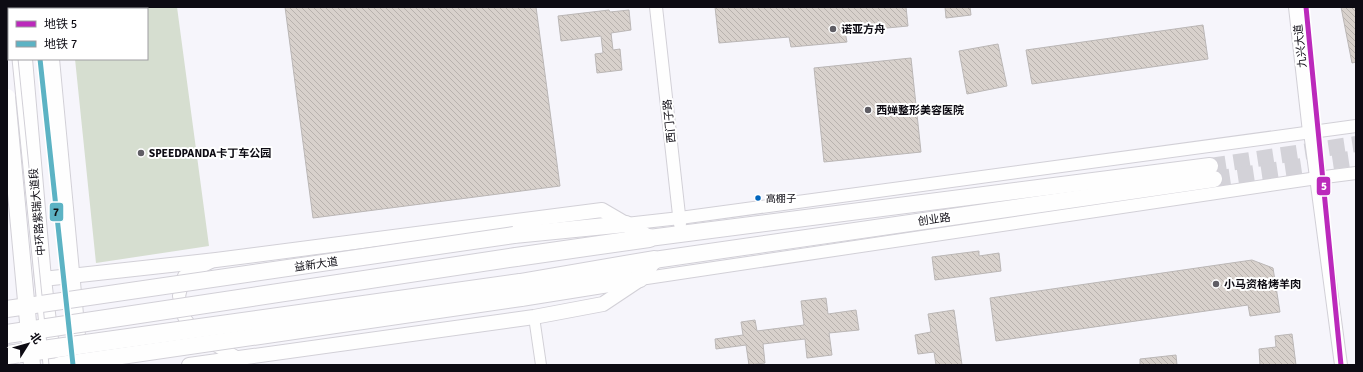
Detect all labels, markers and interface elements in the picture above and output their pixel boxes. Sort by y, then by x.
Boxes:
legend [8,8,148,60]
text: 地铁 5 [44,17,77,32]
place label: 诺亚方舟 [841,23,885,36]
street label: 九兴大道 [1292,23,1309,69]
marker: 诺亚方舟 [828,24,838,34]
text: 地铁 7 [44,37,77,52]
street label: 西门子路 [661,98,678,144]
place label: 西婵整形美容医院 [876,104,964,117]
marker: 西婵整形美容医院 [863,105,873,115]
place label: SPEEDPANDA卡丁车公园 [149,147,271,160]
marker: SPEEDPANDA卡丁车公园 [136,148,146,158]
street label: 中环路紫瑞大道段 [27,168,48,256]
line badge: 5 [1316,176,1331,196]
text: 5 [1321,180,1327,193]
marker: 高棚子 [753,193,763,203]
place label: 高棚子 [766,193,796,205]
line badge: 7 [49,202,64,222]
text: 7 [53,206,59,219]
street label: 创业路 [917,211,951,228]
street label: 益新大道 [293,255,339,274]
place label: 小马资格烤羊肉 [1224,278,1301,291]
marker: 小马资格烤羊肉 [1211,279,1221,289]
north arrow [8,324,48,364]
text: 北 [27,330,44,347]

